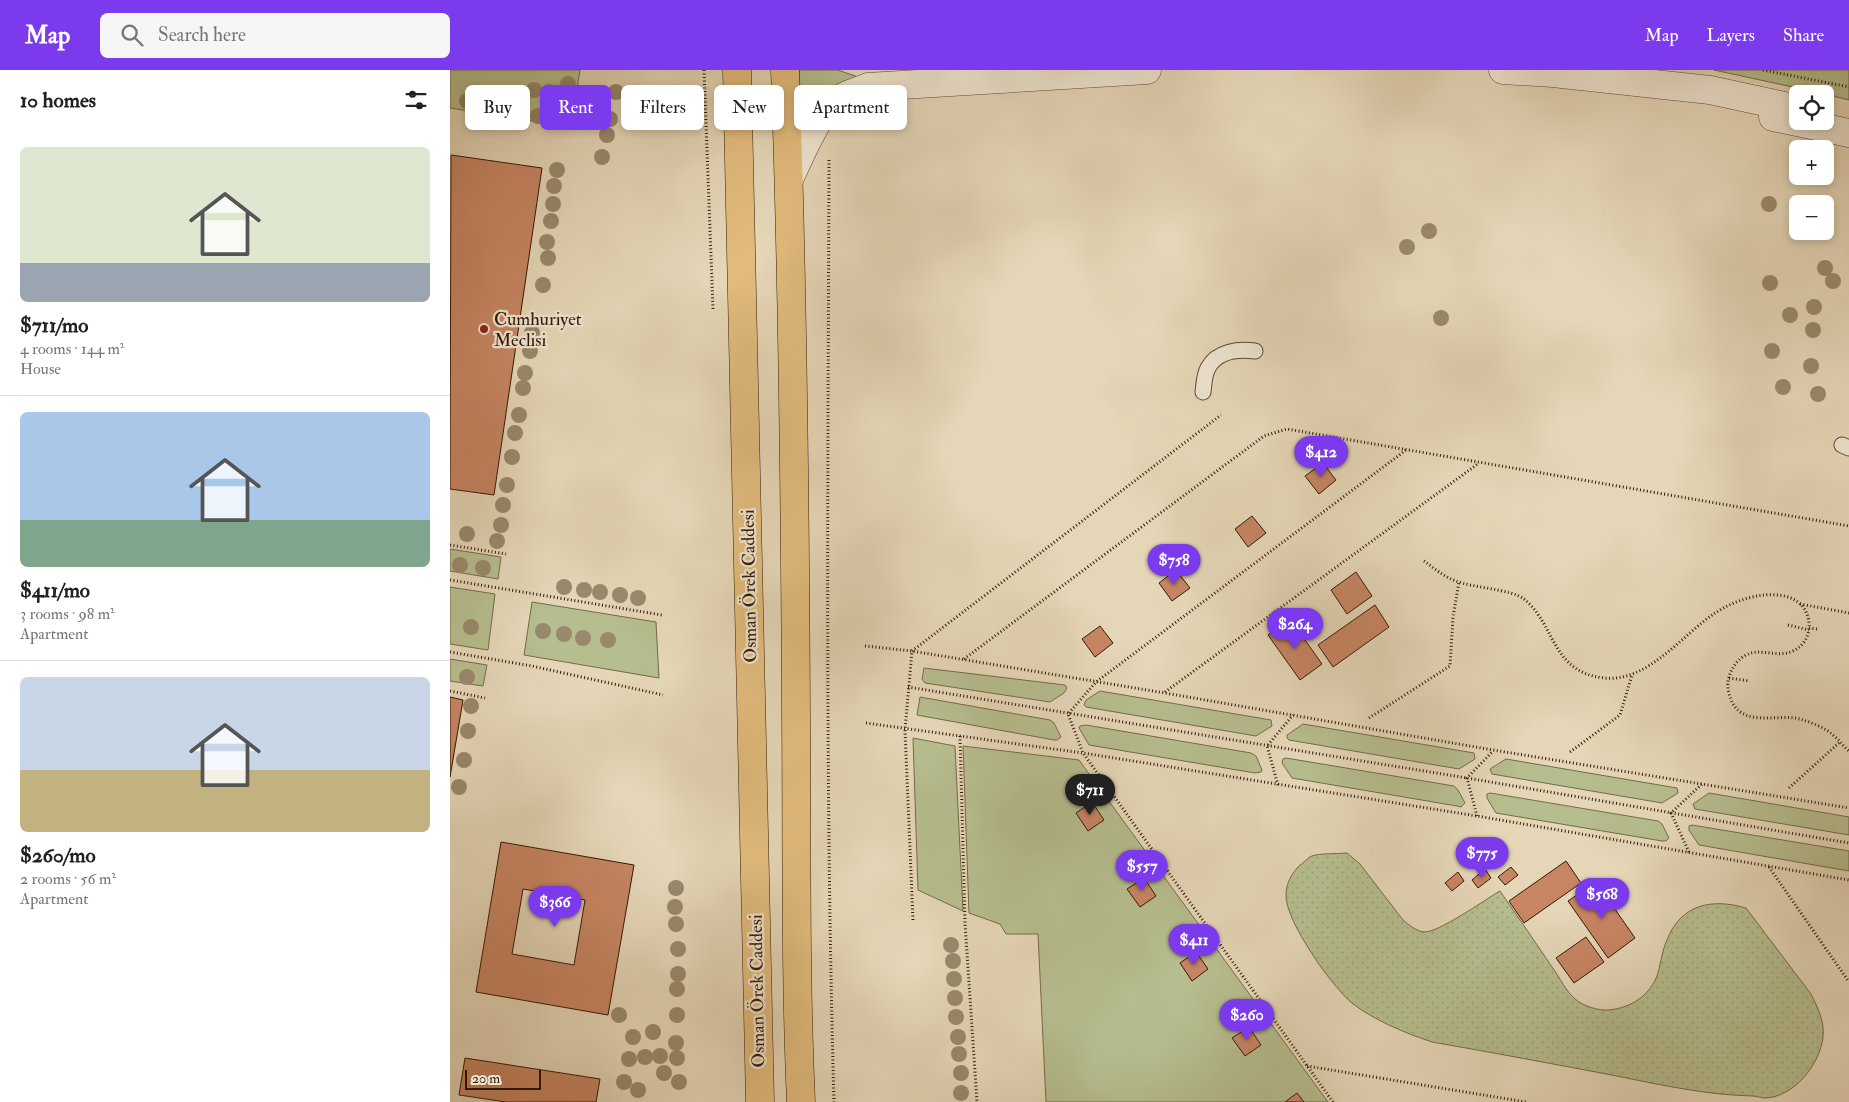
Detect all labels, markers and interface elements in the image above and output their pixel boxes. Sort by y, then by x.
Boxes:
search box [100,13,450,58]
text: Map [25,20,70,51]
icon: search [118,21,146,49]
text: Search here [158,23,246,47]
text: Map [1645,24,1679,47]
text: Layers [1707,24,1755,47]
text: Share [1783,24,1824,47]
chip: Buy [465,85,530,130]
chip: Rent [540,85,611,130]
chip: Filters [621,85,704,130]
chip: New [714,85,784,130]
chip: Apartment [794,85,907,130]
map controls [1789,85,1834,240]
button: locate [1789,85,1834,130]
icon: filters [402,86,430,114]
text: 10 homes [20,87,96,114]
button: + [1789,140,1834,185]
icon: home [180,179,270,269]
button: − [1789,195,1834,240]
place label: Cumhuriyet Meclisi [494,308,582,352]
text: $711/mo [20,312,88,339]
marker: Cumhuriyet Meclisi [478,323,490,335]
text: 4 rooms · 144 m² [20,339,124,359]
text: House [20,359,61,379]
pin: $412 [1291,436,1351,478]
text: $412 [1305,442,1337,462]
icon: home [180,445,270,535]
street label: Osman Örek Caddesi [737,509,762,663]
pin: $758 [1144,544,1204,586]
text: $758 [1159,550,1189,570]
text: $411/mo [20,577,90,604]
text: 3 rooms · 98 m² [20,604,115,624]
pin: $264 [1265,608,1325,650]
text: $264 [1278,614,1312,634]
text: Apartment [20,624,88,644]
icon: home [180,710,270,800]
pin: $711 [1060,774,1120,816]
text: $711 [1076,780,1104,800]
pin: $775 [1452,836,1512,879]
text: $260/mo [20,842,96,869]
text: $775 [1467,843,1497,863]
pin: $557 [1112,850,1172,892]
text: $557 [1127,856,1157,876]
text: 2 rooms · 56 m² [20,869,116,889]
pin: $568 [1572,878,1632,920]
text: $568 [1586,884,1618,904]
pin: $366 [525,886,585,928]
text: Apartment [20,889,88,909]
text: $366 [539,892,571,912]
street label: Osman Örek Caddesi [745,914,770,1068]
pin: $411 [1164,924,1224,966]
text: $411 [1179,930,1209,950]
pin: $260 [1217,998,1277,1041]
text: $260 [1230,1005,1264,1025]
scale bar [465,1067,541,1090]
text: 20 m [472,1070,500,1087]

